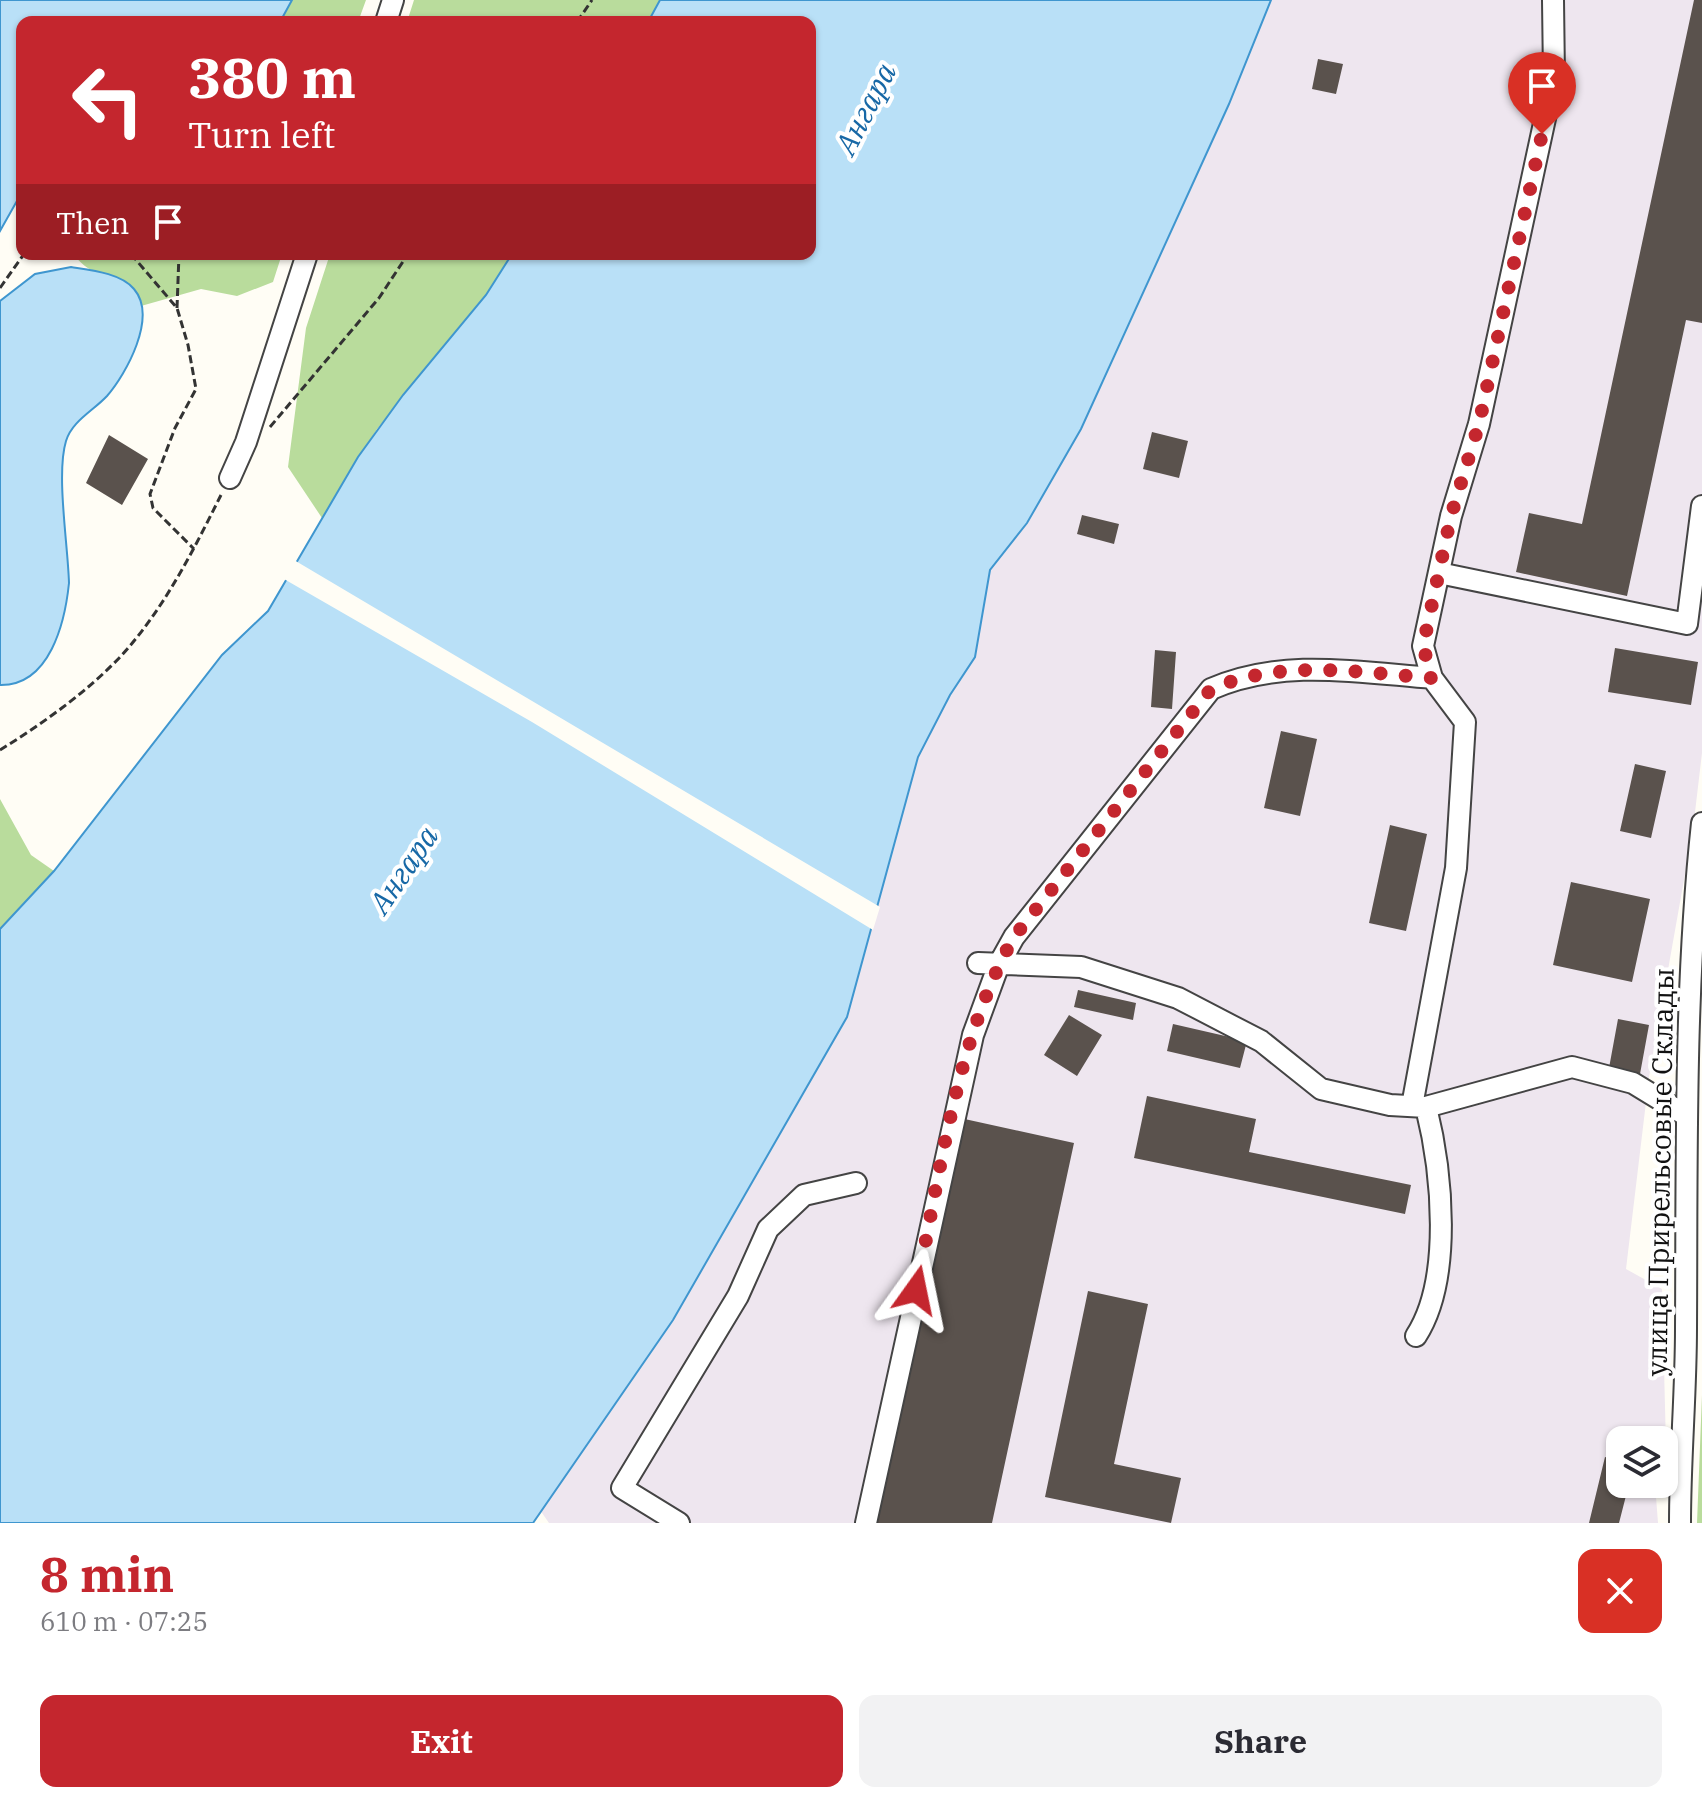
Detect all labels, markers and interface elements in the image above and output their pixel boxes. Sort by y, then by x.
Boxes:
text: 380 m [188,41,356,113]
icon: left [56,48,160,152]
pin [1508,52,1576,134]
water label: Ангара [824,55,905,162]
icon: arrive [1520,64,1564,108]
text: Turn left [188,111,335,158]
icon: arrive [146,200,190,244]
text: Then [56,203,130,242]
water label: Ангара [358,817,447,922]
street label: улица Прирельсовые Склады [1637,967,1682,1377]
position arrow [874,1248,958,1332]
map controls [1606,1426,1678,1498]
button: layers [1606,1426,1678,1498]
text: 8 min [40,1543,174,1605]
button: close [1578,1549,1662,1633]
text: 610 m · 07:25 [40,1604,208,1638]
button: Exit [40,1695,843,1787]
button: Share [859,1695,1662,1787]

